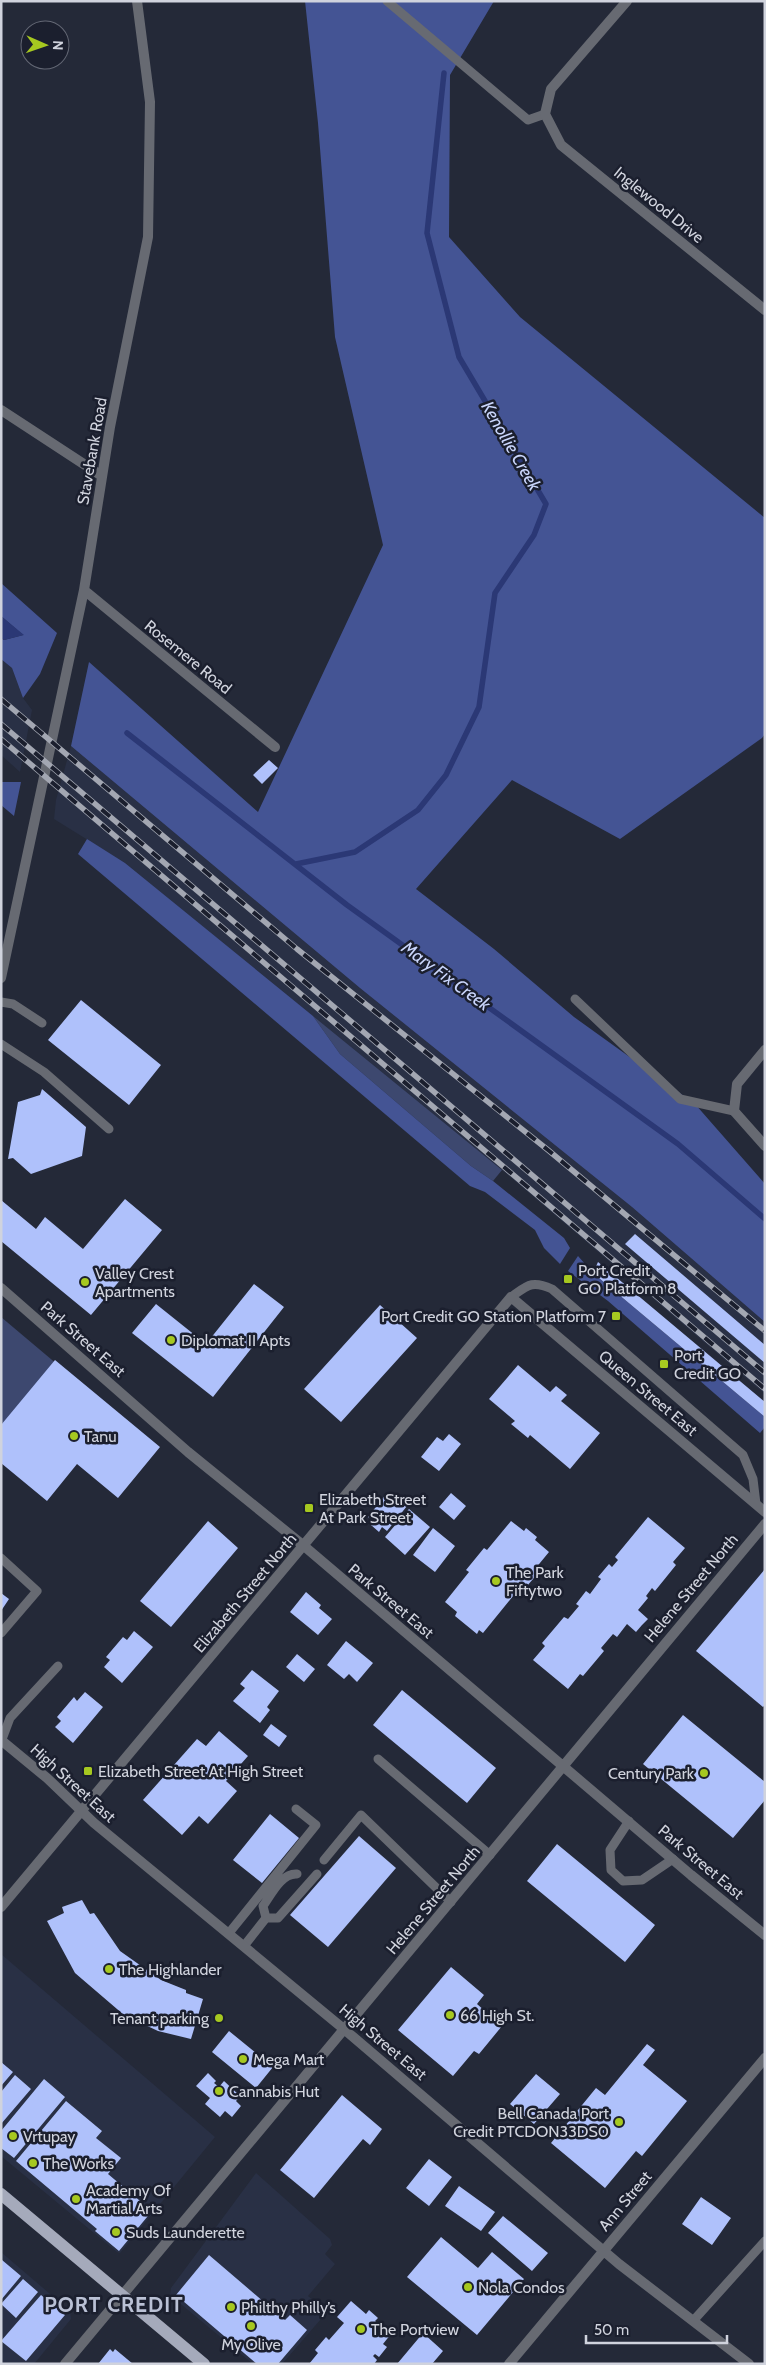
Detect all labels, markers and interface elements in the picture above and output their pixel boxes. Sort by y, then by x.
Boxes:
north arrow [20,20,70,70]
text: N [49,40,67,51]
street label: Inglewood Drive [610,163,708,247]
street label: Stavebank Road [73,396,111,506]
water label: Kenollie Creek [476,397,546,496]
street label: Rosemere Road [141,616,235,698]
water label: Mary Fix Creek [396,936,496,1016]
place label: Port Credit GO Platform 8 [578,1261,677,1298]
place label: Valley Crest Apartments [95,1264,175,1301]
marker: Port Credit GO Platform 8 [562,1273,574,1285]
marker: Valley Crest Apartments [79,1276,91,1288]
street label: Park Street East [37,1297,130,1381]
place label: Port Credit GO Station Platform 7 [381,1307,606,1326]
marker: Port Credit GO Station Platform 7 [610,1310,622,1322]
place label: Diplomat II Apts [181,1331,291,1350]
marker: Diplomat II Apts [165,1334,177,1346]
street label: Queen Street East [595,1346,702,1440]
place label: Port Credit GO [674,1346,741,1383]
marker: Port Credit GO [658,1358,670,1370]
place label: Tanu [84,1427,117,1446]
marker: Tanu [68,1430,80,1442]
place label: Elizabeth Street At Park Street [319,1490,427,1527]
marker: Elizabeth Street At Park Street [303,1502,315,1514]
street label: Elizabeth Street North [190,1530,300,1656]
street label: Helene Street North [640,1530,742,1646]
street label: Park Street East [344,1560,438,1643]
place label: The Park Fiftytwo [506,1563,565,1600]
marker: The Park Fiftytwo [490,1575,502,1587]
street label: High Street East [26,1740,120,1827]
place label: Elizabeth Street At High Street [98,1762,304,1781]
place label: Century Park [608,1764,695,1783]
marker: Elizabeth Street At High Street [82,1765,94,1777]
marker: Century Park [698,1767,710,1779]
street label: Park Street East [654,1821,748,1904]
street label: Helene Street North [382,1842,484,1958]
place label: The Highlander [119,1960,223,1979]
marker: The Highlander [103,1963,115,1975]
street label: High Street East [335,2000,431,2084]
place label: 66 High St. [460,2006,534,2025]
place label: Tenant parking [110,2009,210,2028]
marker: 66 High St. [444,2009,456,2021]
marker: Tenant parking [213,2012,225,2024]
place label: Mega Mart [253,2050,325,2069]
marker: Mega Mart [237,2053,249,2065]
place label: Cannabis Hut [229,2082,320,2101]
marker: Cannabis Hut [213,2085,225,2097]
place label: Bell Canada Port Credit PTCDON33DS0 [453,2104,610,2141]
marker: Bell Canada Port Credit PTCDON33DS0 [613,2116,625,2128]
place label: Vrtupay [23,2127,75,2146]
marker: Vrtupay [7,2130,19,2142]
place label: The Works [43,2154,114,2173]
marker: The Works [27,2157,39,2169]
street label: Ann Street [594,2167,656,2235]
place label: Academy Of Martial Arts [86,2181,171,2218]
marker: Academy Of Martial Arts [70,2193,82,2205]
place label: Suds Launderette [126,2223,245,2242]
marker: Suds Launderette [110,2226,122,2238]
place label: Nola Condos [478,2278,565,2297]
marker: Nola Condos [462,2281,474,2293]
district label: PORT CREDIT [44,2292,184,2317]
place label: Philthy Philly’s [241,2298,336,2317]
marker: Philthy Philly’s [225,2301,237,2313]
scale bar [586,2312,727,2344]
marker: My Olive [245,2320,257,2332]
place label: The Portview [371,2320,460,2339]
text: 50 m [594,2321,629,2339]
marker: The Portview [355,2323,367,2335]
place label: My Olive [221,2335,281,2354]

